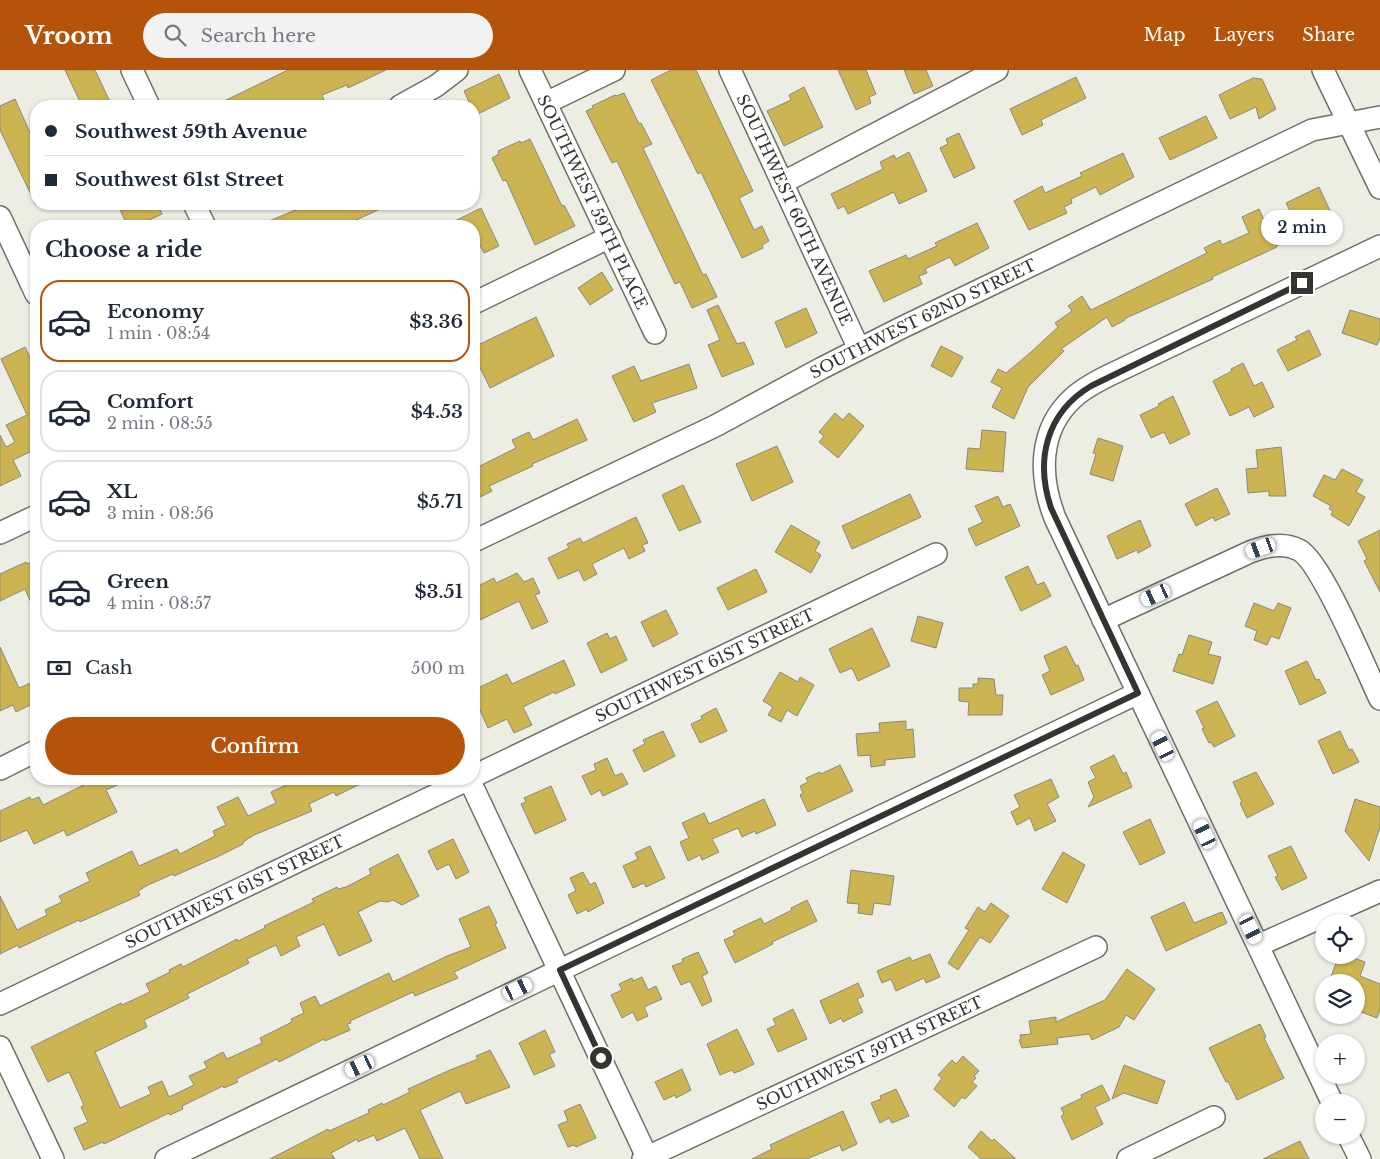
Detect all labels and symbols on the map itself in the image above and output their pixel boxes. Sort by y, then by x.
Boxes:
street label: SOUTHWEST 59TH PLACE [533,91,652,312]
street label: SOUTHWEST 60TH AVENUE [732,91,857,329]
callout: 2 min [1261,210,1343,246]
street label: SOUTHWEST 62ND STREET [806,254,1039,383]
route end [1291,272,1313,294]
car [1244,536,1277,560]
car [1139,582,1172,608]
street label: SOUTHWEST 61ST STREET [592,604,818,726]
car [1149,729,1176,763]
car [1191,817,1218,851]
street label: SOUTHWEST 61ST STREET [122,830,347,953]
car [1237,912,1264,946]
car [501,976,534,1002]
street label: SOUTHWEST 59TH STREET [753,991,986,1115]
route start [590,1047,612,1069]
car [343,1053,376,1079]

